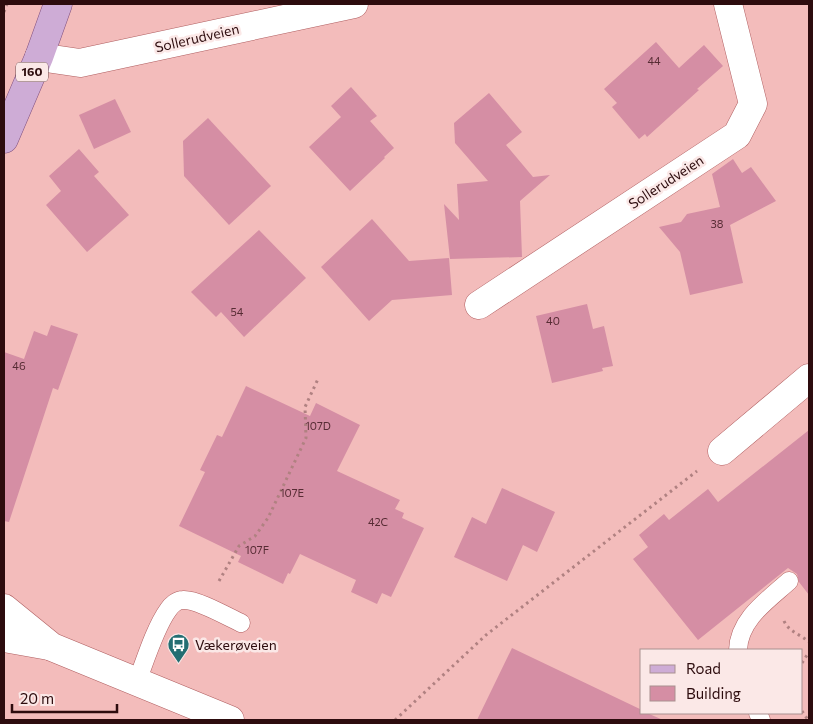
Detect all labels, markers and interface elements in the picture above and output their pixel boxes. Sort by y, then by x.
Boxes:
street label: Sollerudveien [153,20,241,55]
house number: 44 [647,54,661,67]
road number: 160 [16,62,48,82]
street label: Sollerudveien [625,151,706,212]
house number: 38 [711,217,724,230]
house number: 54 [231,305,244,318]
house number: 40 [546,314,560,327]
house number: 46 [12,359,26,372]
house number: 107D [305,419,331,432]
house number: 107E [280,486,304,499]
house number: 42C [368,515,388,528]
house number: 107F [245,543,269,556]
bus stop icon: Vækerøveien [167,633,191,664]
place label: Vækerøveien [195,636,277,653]
legend [640,649,803,714]
text: Road [686,659,721,677]
scale bar [12,682,118,714]
text: Building [686,684,741,702]
text: 20 m [20,689,54,707]

